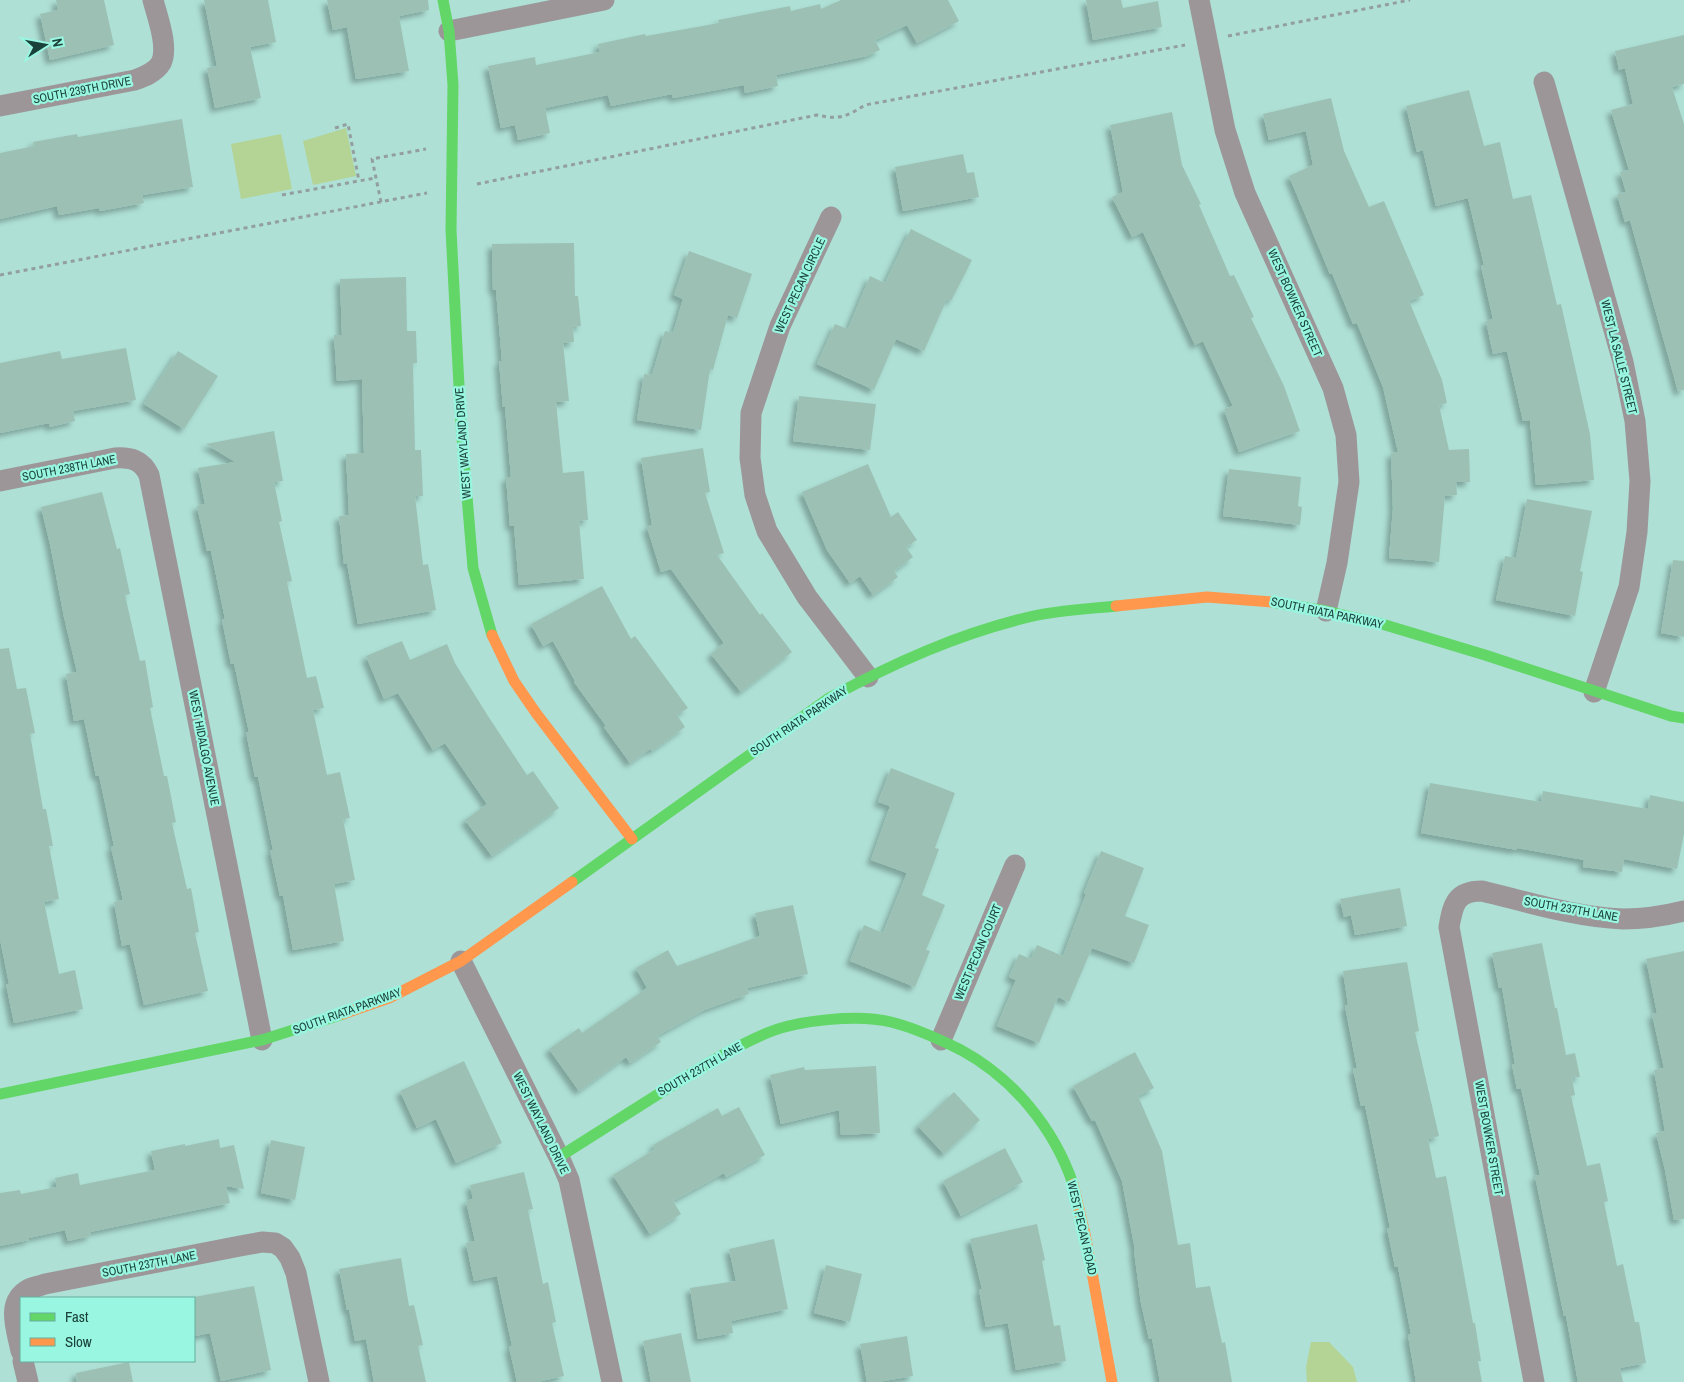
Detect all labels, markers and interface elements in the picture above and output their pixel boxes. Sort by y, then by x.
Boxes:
north arrow [20,20,70,70]
text: N [48,37,67,48]
street label: SOUTH 239TH DRIVE [32,73,132,107]
street label: WEST PECAN CIRCLE [771,235,829,335]
street label: WEST BOWKER STREET [1264,247,1326,359]
street label: WEST LA SALLE STREET [1597,298,1641,416]
street label: WEST WAYLAND DRIVE [451,387,475,499]
street label: SOUTH 238TH LANE [21,451,117,485]
street label: SOUTH RIATA PARKWAY [1269,593,1385,633]
street label: SOUTH RIATA PARKWAY [747,682,851,760]
street label: WEST HIDALGO AVENUE [185,689,223,807]
street label: SOUTH 237TH LANE [1523,893,1619,925]
street label: WEST PECAN COURT [951,902,1005,1002]
street label: SOUTH RIATA PARKWAY [291,984,404,1038]
street label: SOUTH 237TH LANE [655,1038,745,1100]
street label: WEST WAYLAND DRIVE [509,1069,573,1177]
street label: WEST BOWKER STREET [1471,1079,1507,1197]
street label: WEST PECAN ROAD [1063,1179,1101,1277]
street label: SOUTH 237TH LANE [101,1247,197,1281]
legend [20,1297,195,1362]
text: Fast [65,1306,89,1327]
text: Slow [65,1331,92,1352]

